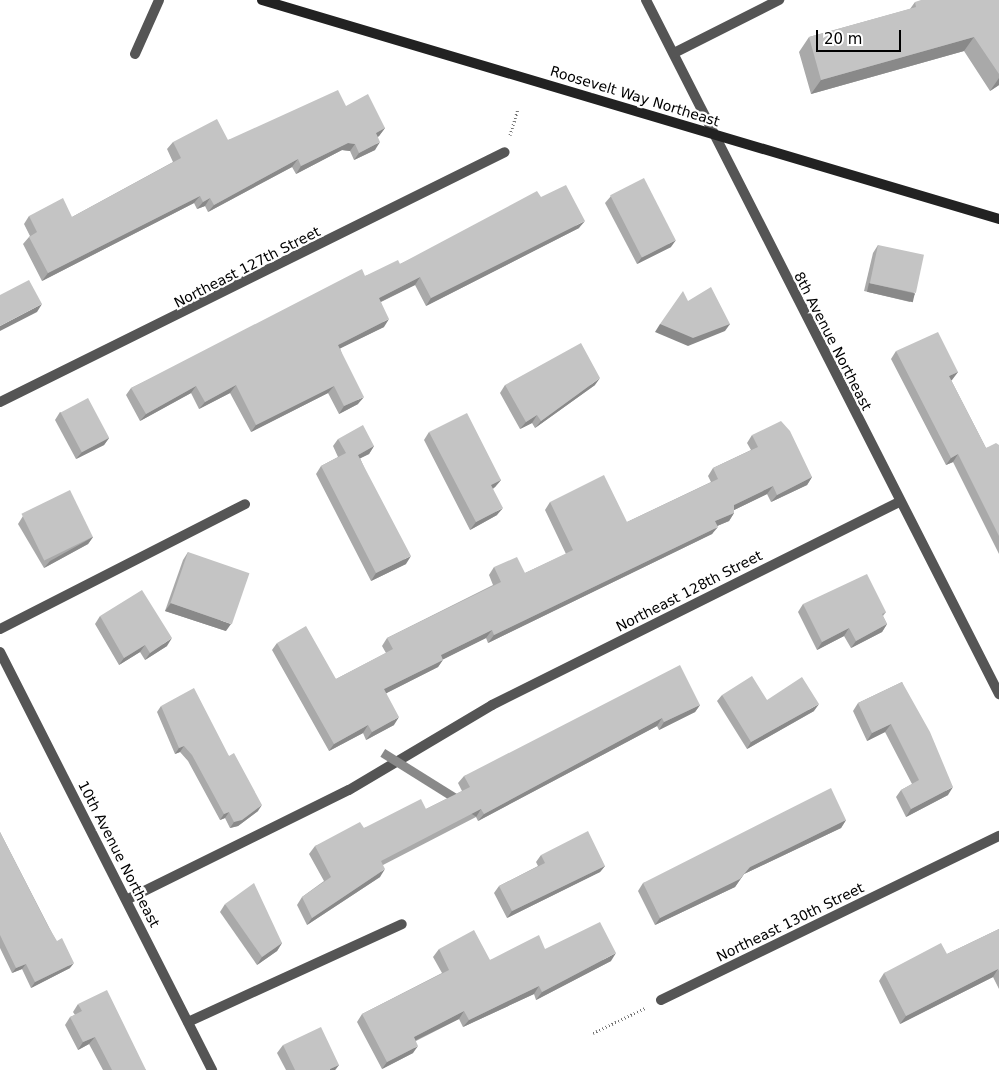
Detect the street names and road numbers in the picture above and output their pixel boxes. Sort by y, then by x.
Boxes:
street label: Roosevelt Way Northeast [548,62,722,130]
street label: Northeast 127th Street [171,223,323,311]
street label: 8th Avenue Northeast [791,269,875,413]
street label: Northeast 128th Street [613,547,765,635]
street label: 10th Avenue Northeast [75,778,163,930]
street label: Northeast 130th Street [714,879,866,965]

